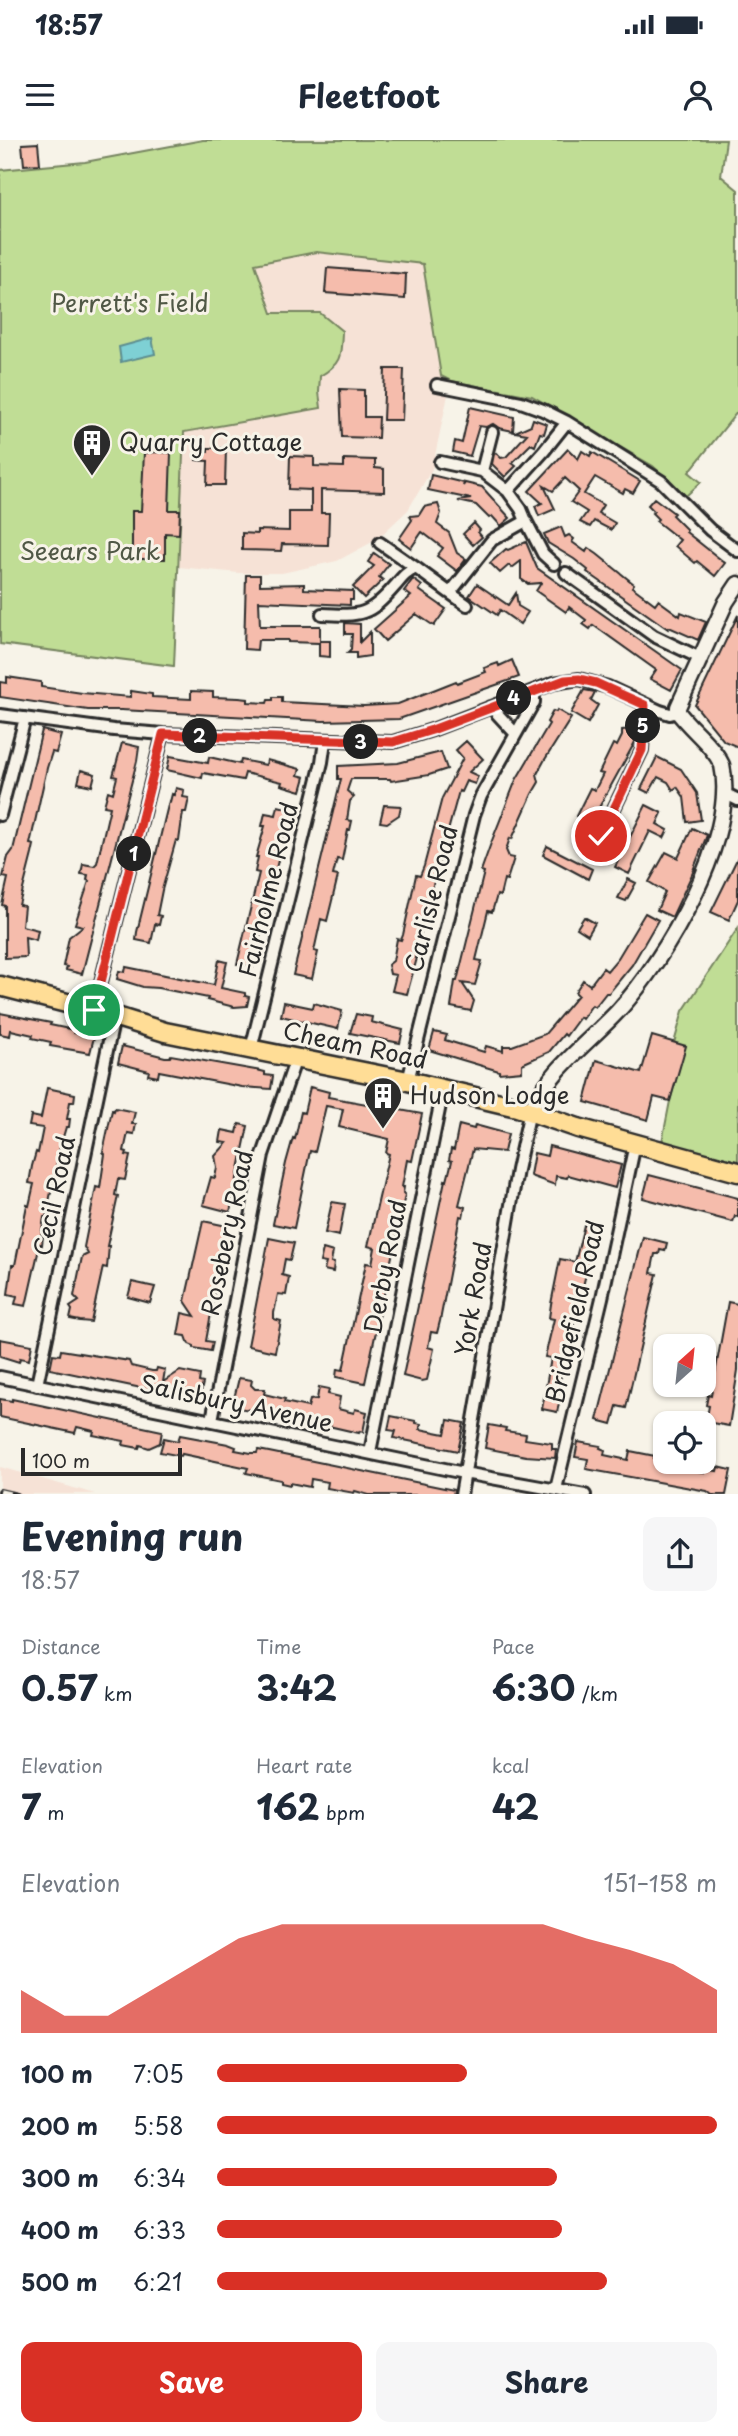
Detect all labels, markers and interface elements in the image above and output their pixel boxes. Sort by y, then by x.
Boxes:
text: 18:57 [35,5,103,44]
text: Fleetfoot [298,71,440,119]
icon: menu [21,76,59,114]
icon: person [679,76,717,114]
park label: Perrett's Field [51,284,209,320]
building icon: Quarry Cottage [71,422,113,477]
place label: Quarry Cottage [119,423,302,459]
park label: Seears Park [20,532,160,568]
pin: 4 [496,680,532,716]
text: 4 [507,683,520,711]
pin: 5 [626,708,660,744]
text: 5 [636,711,649,739]
pin: 2 [182,718,218,754]
text: 2 [193,721,206,749]
pin: 3 [344,724,378,760]
text: 3 [354,727,367,755]
street label: Fairholme Road [228,798,306,981]
pin [571,806,631,866]
icon: check [582,817,620,855]
street label: Carlisle Road [394,821,466,976]
pin: 1 [116,836,152,872]
text: 1 [129,839,138,867]
pin [64,980,124,1040]
icon: arrive [75,991,113,1029]
street label: Cheam Road [280,1011,431,1077]
building icon: Hudson Lodge [362,1075,404,1130]
place label: Hudson Lodge [410,1076,569,1112]
street label: Cecil Road [23,1132,83,1259]
street label: Rosebery Road [191,1146,261,1319]
street label: Derby Road [353,1196,415,1337]
street label: Bridgefield Road [536,1217,613,1406]
street label: York Road [444,1239,500,1359]
north arrow [653,1334,716,1396]
map controls [653,1334,716,1474]
street label: Salisbury Avenue [137,1364,336,1440]
button: locate [653,1411,716,1474]
scale bar [21,1446,182,1477]
text: 100 m [32,1446,90,1474]
text: Evening run [21,1507,243,1564]
button: share [643,1517,717,1591]
text: 18:57 [21,1562,80,1597]
text: Distance [21,1632,101,1660]
text: Time [256,1632,301,1660]
text: Pace [492,1632,535,1660]
text: 0.57 [21,1660,98,1713]
text: 3:42 [256,1660,337,1713]
text: 6:30 [492,1660,575,1713]
text: km [98,1679,132,1707]
text: /km [575,1679,618,1707]
text: Elevation [21,1751,103,1779]
text: Heart rate [256,1751,352,1779]
text: kcal [492,1751,530,1779]
text: 7 [21,1779,41,1832]
text: 162 [256,1779,320,1832]
text: 42 [492,1779,539,1832]
text: m [41,1798,65,1826]
text: bpm [320,1798,365,1826]
text: Elevation [21,1865,120,1900]
text: 151–158 m [603,1865,717,1900]
text: 100 m [21,2056,93,2091]
text: 7:05 [133,2056,184,2091]
text: 200 m [21,2108,98,2143]
text: 5:58 [133,2108,184,2143]
text: 300 m [21,2160,99,2195]
text: 6:34 [133,2160,186,2195]
text: 400 m [21,2212,99,2247]
text: 6:33 [133,2212,186,2247]
text: 500 m [21,2264,98,2299]
text: 6:21 [133,2264,182,2299]
button: Save [21,2342,362,2422]
button: Share [376,2342,717,2422]

